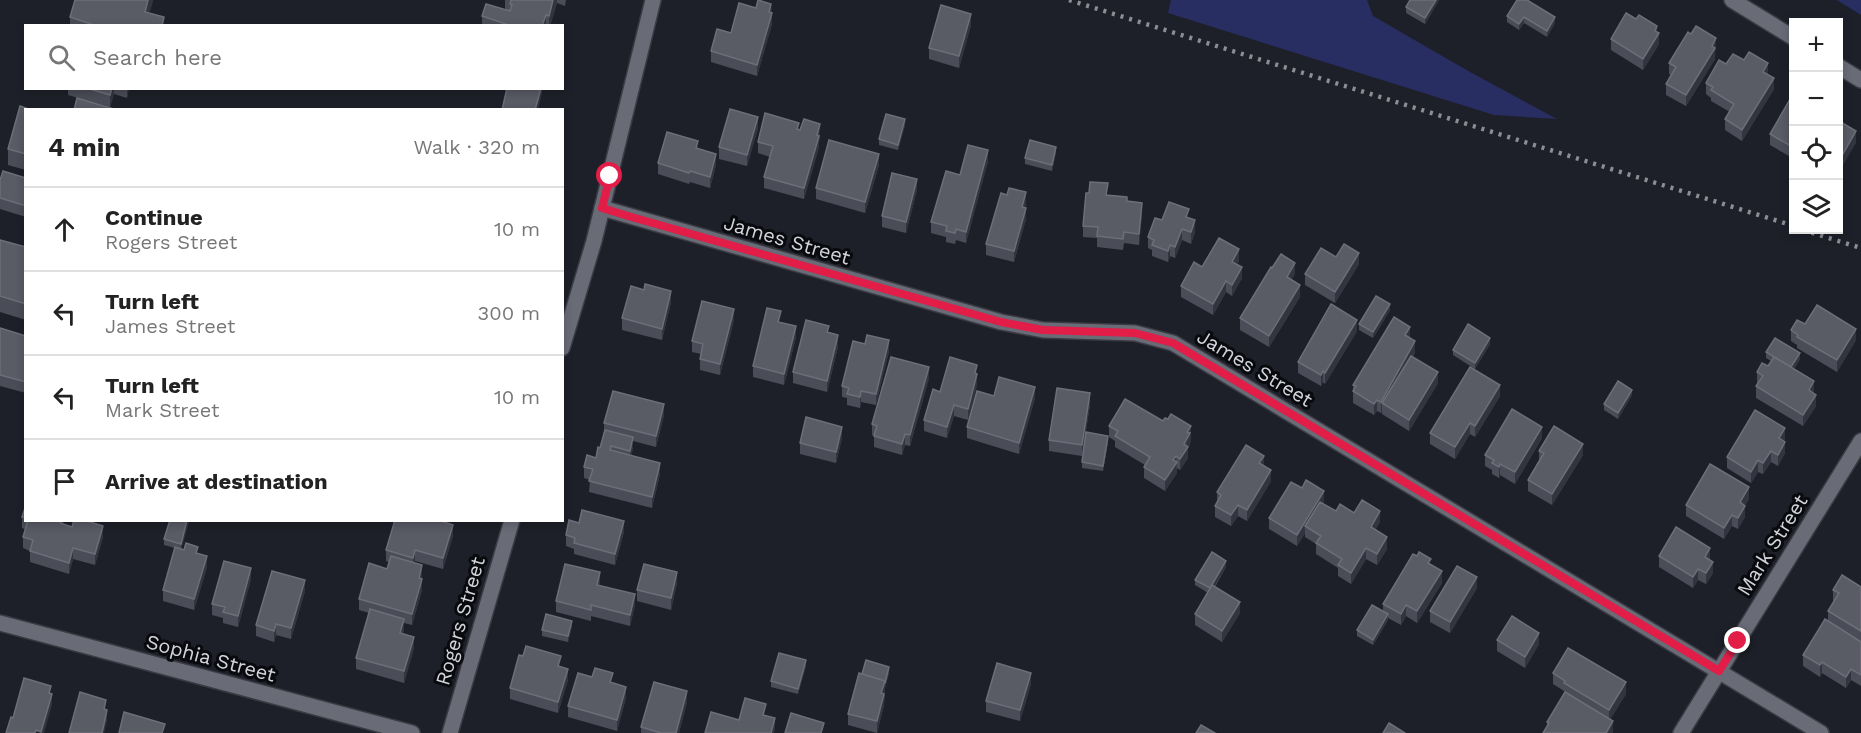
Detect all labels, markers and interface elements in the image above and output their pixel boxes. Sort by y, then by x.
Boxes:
map controls [1789,18,1843,234]
button: + [1789,18,1843,72]
search box [24,24,564,90]
icon: search [45,41,78,74]
text: Search here [93,45,222,70]
button: − [1789,72,1843,126]
button: locate [1789,126,1843,180]
text: 4 min [48,132,120,162]
text: Walk · 320 m [413,135,540,159]
route start [596,162,622,188]
button: layers [1789,180,1843,234]
text: Continue [105,205,203,230]
street label: James Street [721,210,854,270]
icon: ahead [48,213,81,246]
text: 10 m [494,217,540,241]
text: Rogers Street [105,230,237,254]
text: Turn left [105,289,199,314]
icon: left [48,297,81,330]
text: 300 m [478,301,540,325]
text: James Street [105,314,235,338]
street label: James Street [1193,324,1318,412]
text: Turn left [105,373,199,398]
icon: left [48,381,81,414]
text: 10 m [494,385,540,409]
text: Mark Street [105,398,219,422]
icon: arrive [48,465,81,498]
text: Arrive at destination [105,469,328,494]
street label: Mark Street [1732,490,1813,600]
street label: Rogers Street [430,553,490,688]
route end [1724,627,1750,653]
street label: Sophia Street [144,629,279,687]

